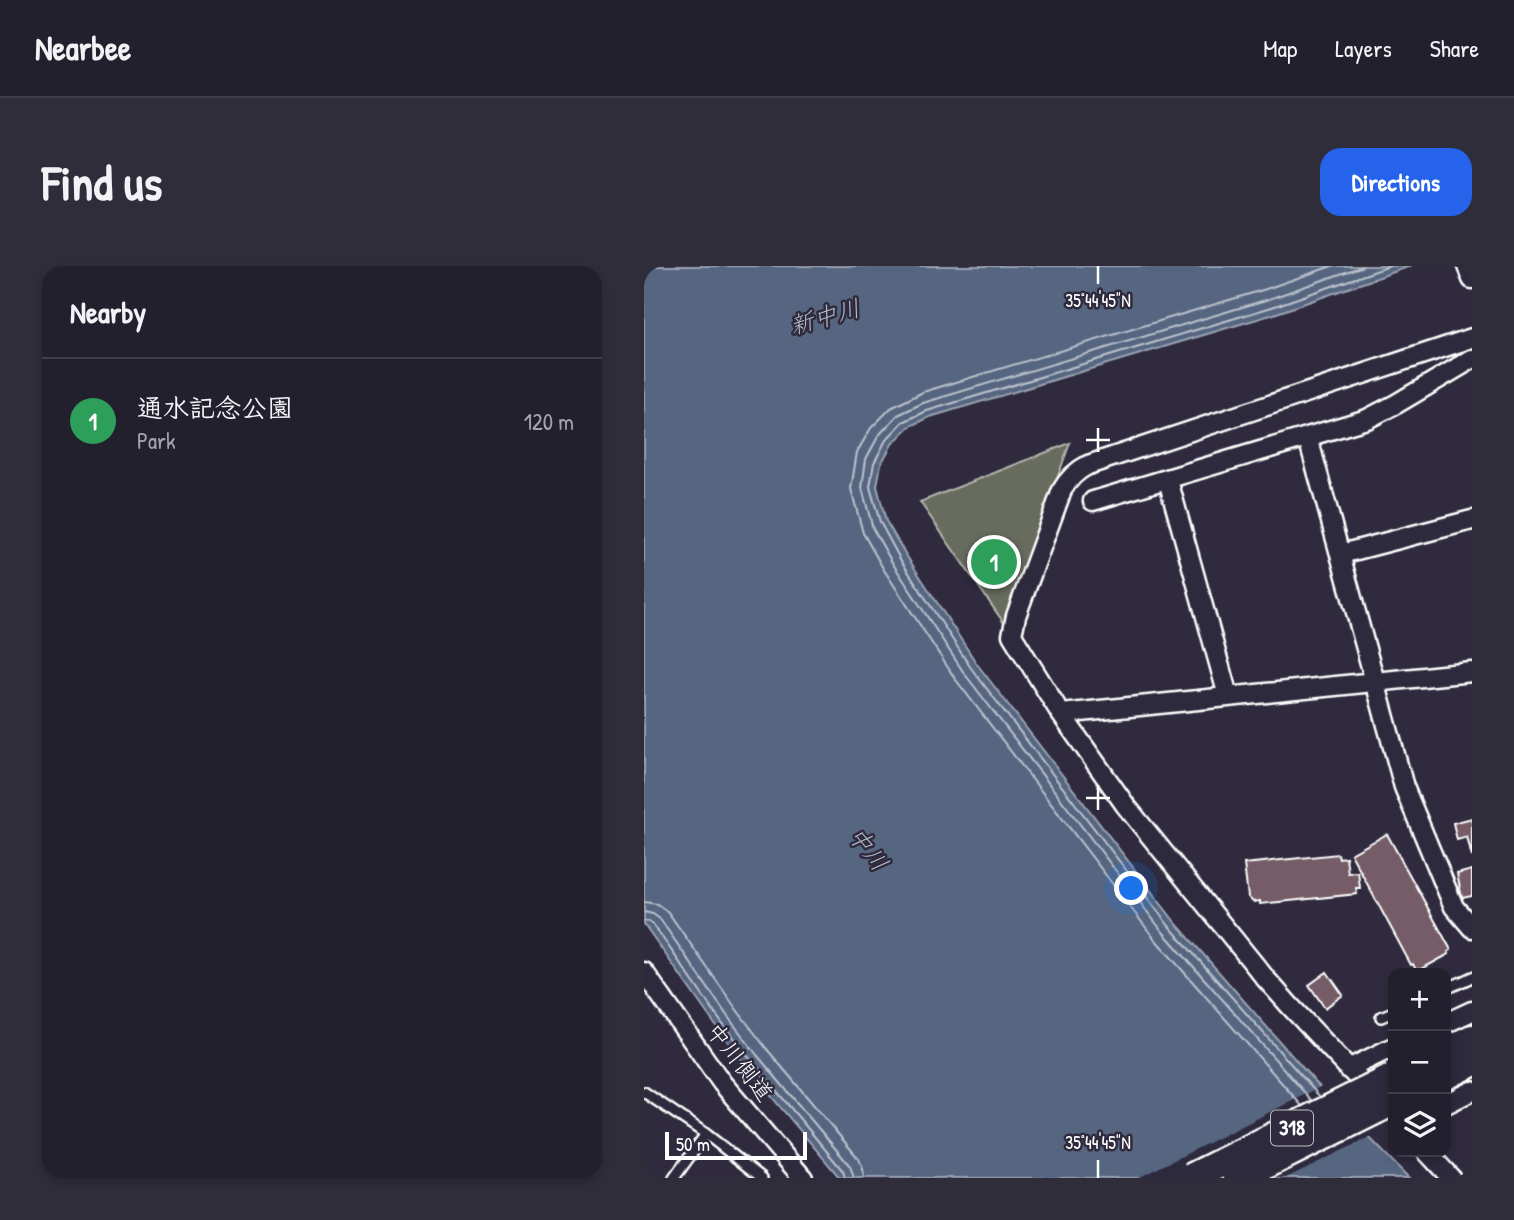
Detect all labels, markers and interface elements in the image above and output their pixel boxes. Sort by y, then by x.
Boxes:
text: Nearbee [35,26,131,70]
text: Map [1263,32,1297,64]
text: Layers [1335,32,1392,64]
text: Share [1430,32,1479,64]
button: Directions [1320,148,1472,216]
text: Find us [42,149,162,215]
text: 35°44'45"N [1065,288,1131,313]
water label: 新中川 [786,291,864,341]
text: Nearby [70,292,146,332]
text: 通水記念公園 [137,390,293,425]
text: 1 [89,406,97,437]
text: 120 m [524,406,574,437]
text: Park [137,425,175,456]
pin: 1 [971,536,1017,588]
water label: 中川 [841,820,896,877]
your location [1114,871,1148,905]
map controls [1388,968,1451,1157]
button: + [1388,968,1451,1031]
street label: 中川側道 [700,1016,781,1107]
button: − [1388,1031,1451,1094]
button: layers [1388,1094,1451,1157]
road number: 318 [1271,1110,1313,1146]
scale bar [665,1129,807,1161]
text: 35°44'45"N [1065,1130,1131,1155]
text: 50 m [676,1131,710,1157]

